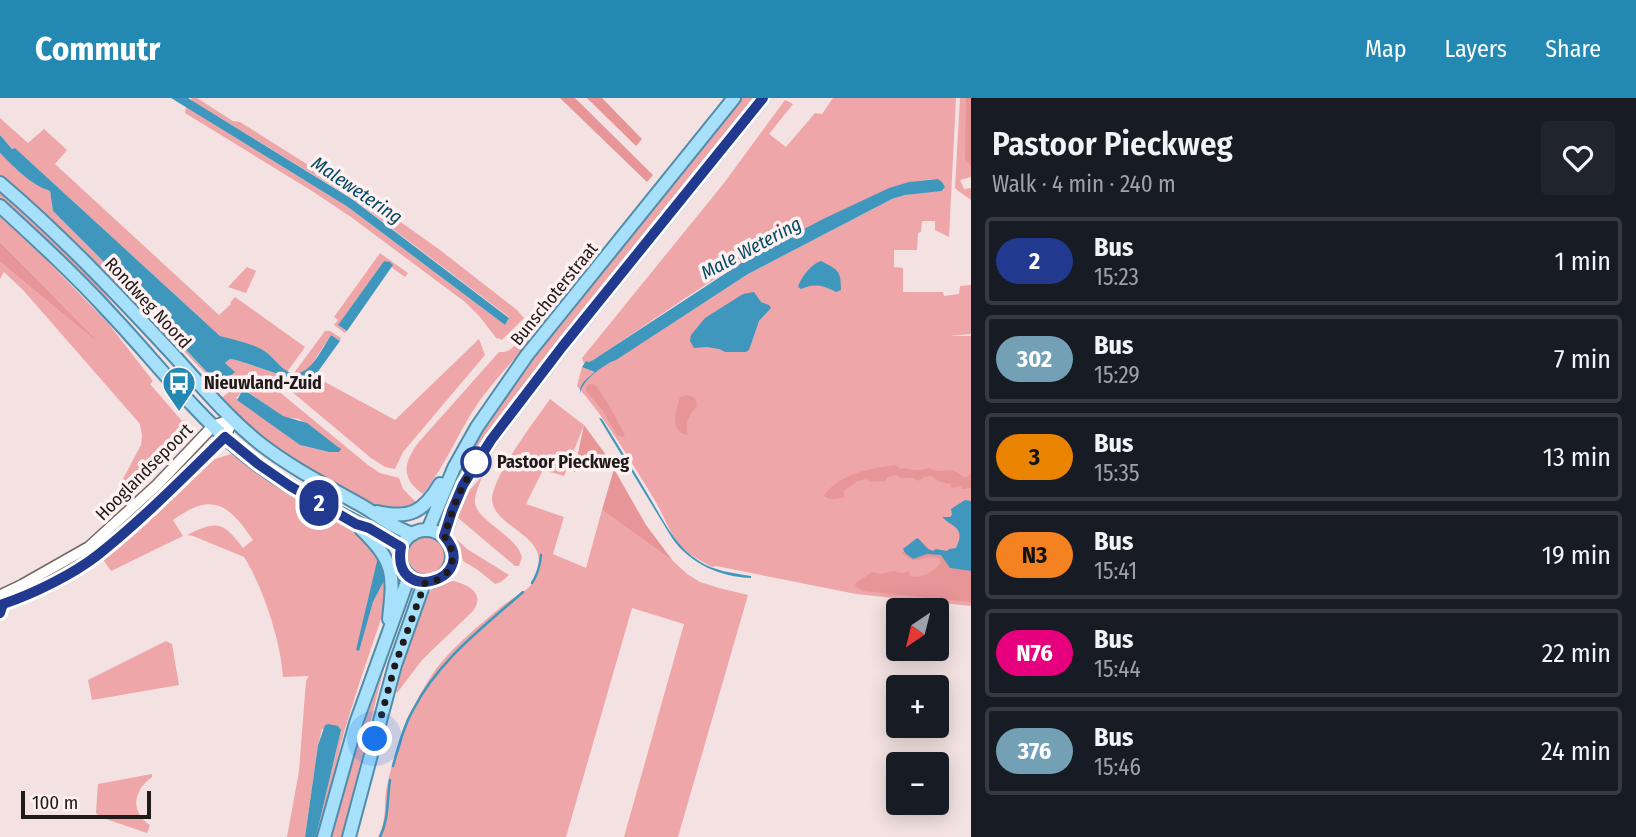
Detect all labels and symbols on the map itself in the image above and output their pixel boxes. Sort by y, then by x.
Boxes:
water label: Malewetering [307,151,407,229]
water label: Male Wetering [697,212,805,284]
street label: Bunschoterstraat [506,238,602,350]
street label: Rondweg Noord [100,253,196,353]
bus stop icon: Nieuwland-Zuid [160,364,198,413]
place label: Nieuwland-Zuid [204,372,322,394]
street label: Hooglandsepoort [91,419,197,525]
marker: Pastoor Pieckweg [461,447,491,477]
place label: Pastoor Pieckweg [497,451,629,473]
line badge: 2 [296,480,342,526]
north arrow [886,598,948,662]
your location [357,721,392,756]
scale bar [21,788,150,820]

